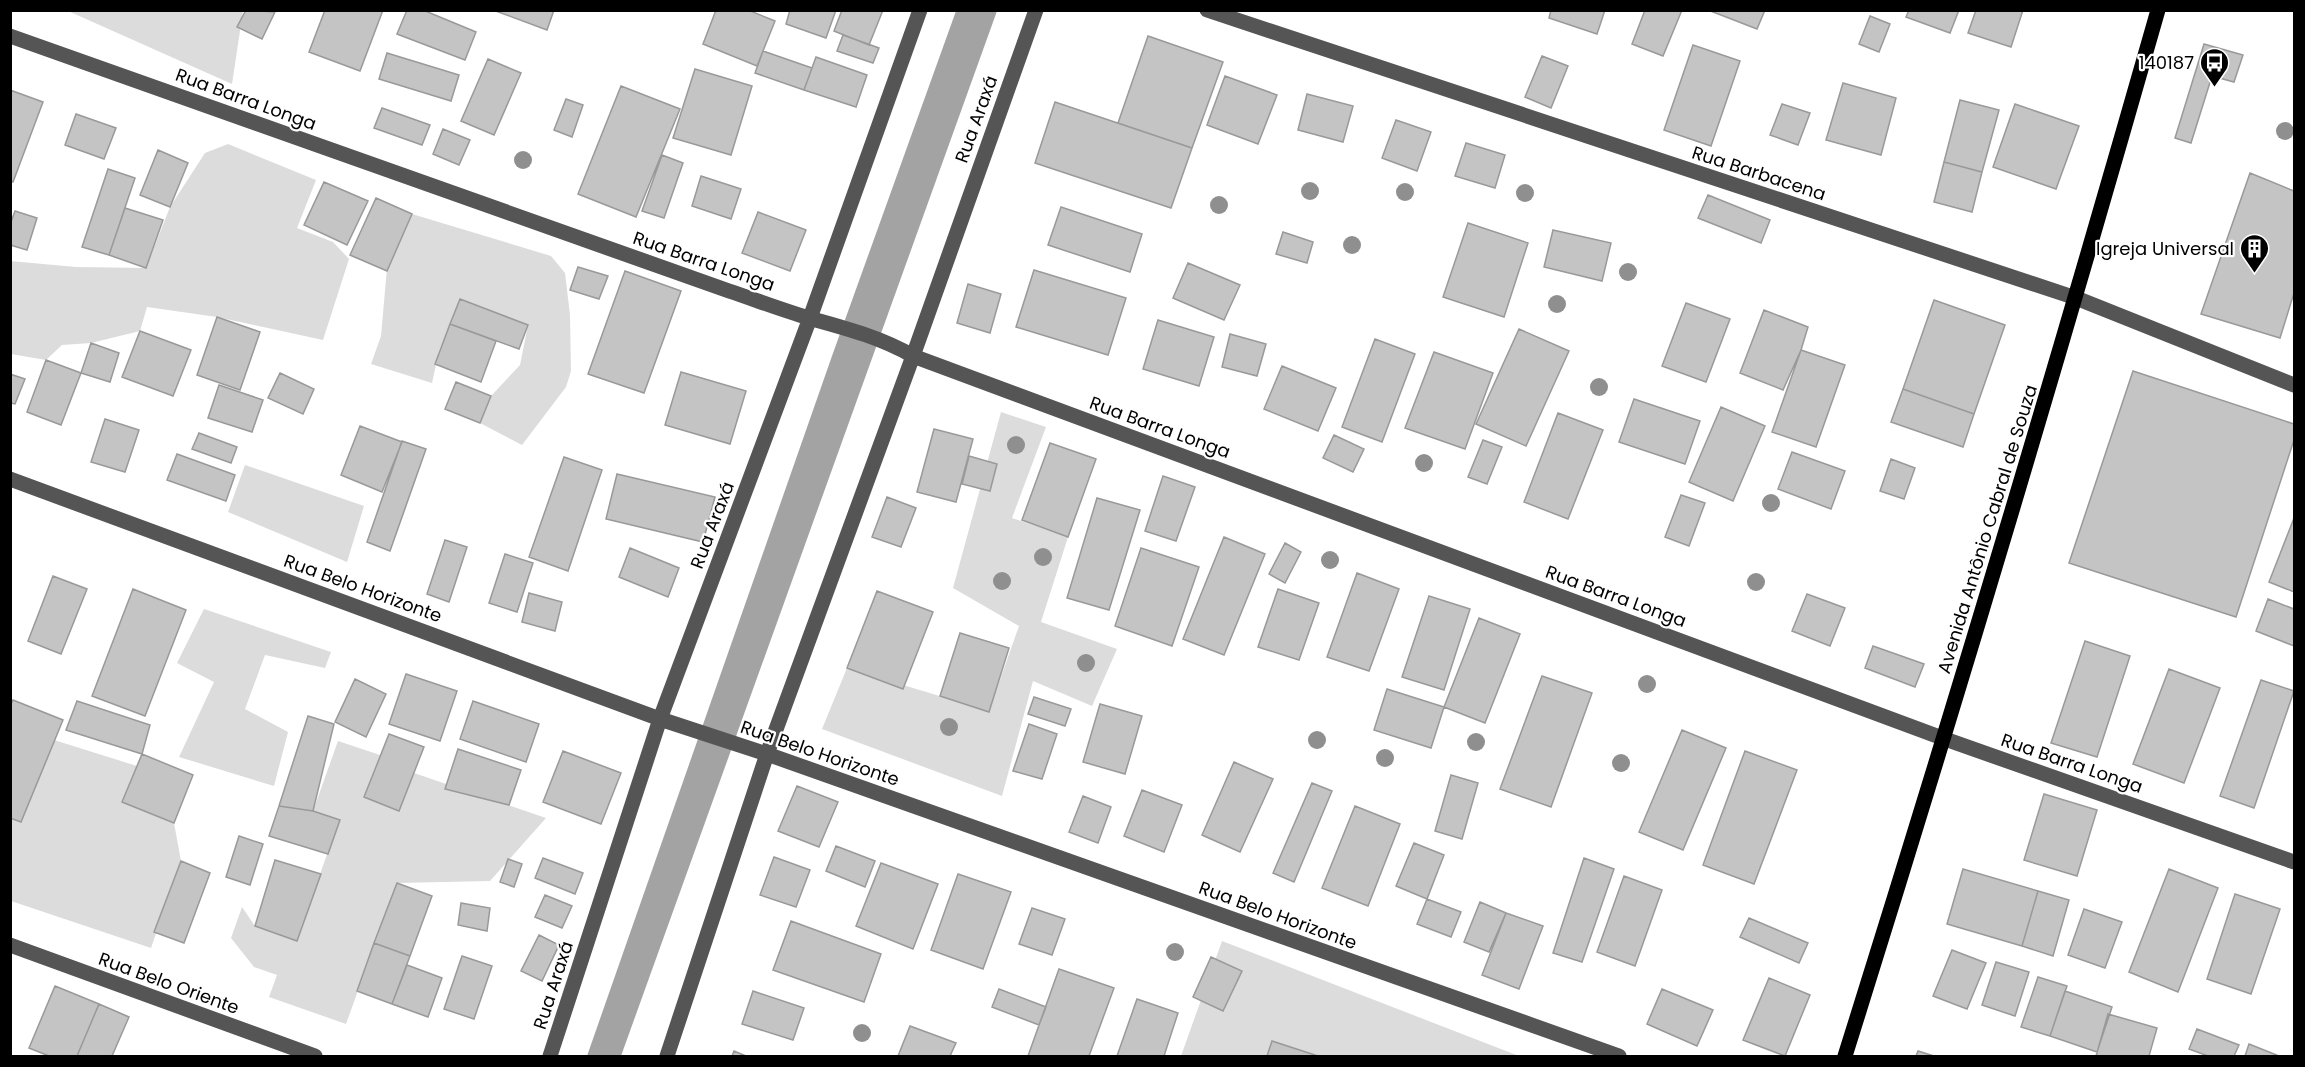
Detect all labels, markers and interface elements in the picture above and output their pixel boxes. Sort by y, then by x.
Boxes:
bus stop icon: 140187 [2199,46,2231,88]
place label: 140187 [2139,50,2194,75]
street label: Rua Barra Longa [172,62,320,136]
street label: Rua Araxá [949,72,1003,166]
street label: Rua Barbacena [1689,140,1829,206]
street label: Rua Barra Longa [630,225,778,297]
building icon: Igreja Universal [2239,232,2271,274]
place label: Igreja Universal [2096,236,2234,261]
street label: Avenida Antônio Cabral de Souza [1931,381,2043,677]
street label: Rua Barra Longa [1086,390,1234,464]
street label: Rua Araxá [684,478,740,572]
street label: Rua Belo Horizonte [281,548,445,628]
street label: Rua Barra Longa [1542,559,1690,633]
street label: Rua Belo Horizonte [737,714,903,792]
street label: Rua Barra Longa [1998,727,2146,799]
street label: Rua Belo Horizonte [1196,875,1360,955]
street label: Rua Araxá [527,938,579,1032]
street label: Rua Belo Oriente [95,946,243,1020]

